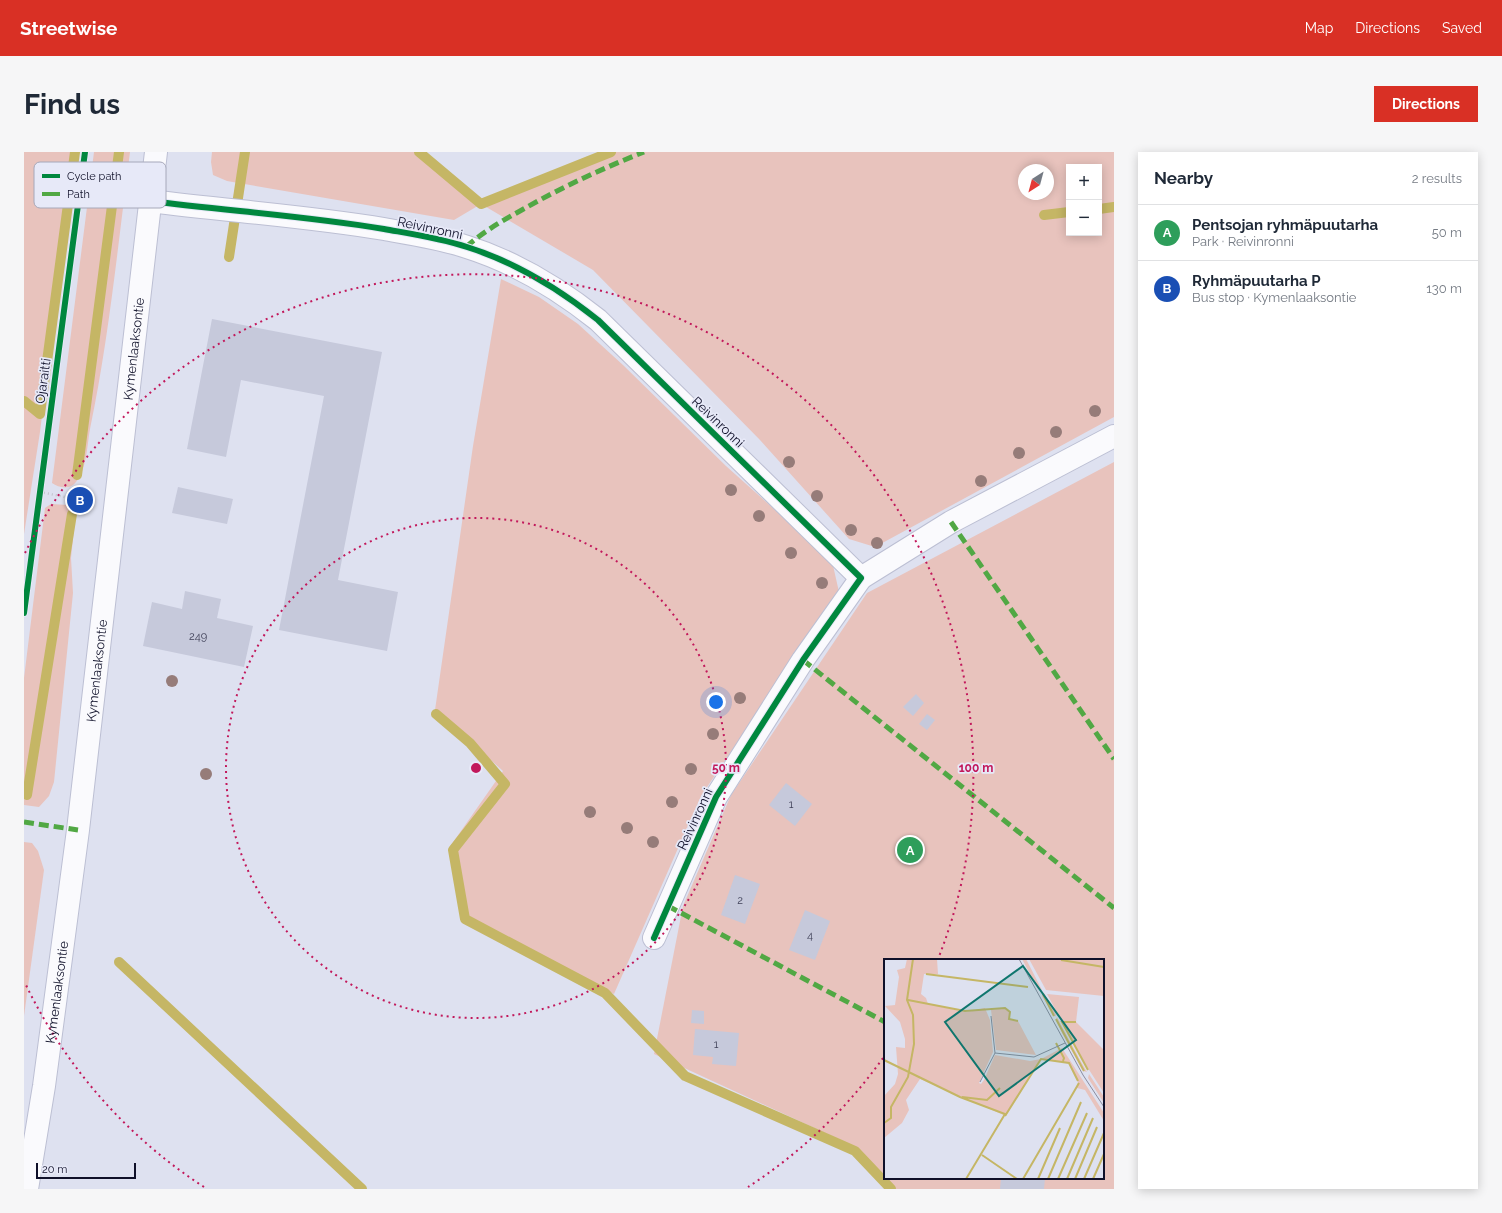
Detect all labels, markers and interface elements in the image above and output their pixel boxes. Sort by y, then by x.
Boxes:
text: Streetwise [20,17,117,39]
text: Map [1305,20,1333,36]
text: Directions [1355,20,1420,36]
text: Saved [1442,20,1482,36]
button: Directions [1374,86,1478,122]
text: Find us [24,88,120,121]
legend [34,162,166,208]
north arrow [1018,164,1054,200]
map controls [1066,164,1102,236]
button: + [1066,164,1102,200]
text: Nearby [1154,168,1213,188]
text: Cycle path [67,170,121,183]
text: 2 results [1412,171,1462,186]
text: Path [67,188,90,201]
button: − [1066,200,1102,236]
street label: Reivinronni [396,214,464,242]
text: Pentsojan ryhmäpuutarha [1192,216,1378,234]
text: A [1163,225,1171,240]
text: 50 m [1432,225,1462,240]
text: Park · Reivinronni [1192,234,1294,249]
text: Ryhmäpuutarha P [1192,272,1321,290]
text: B [1163,281,1171,296]
text: 130 m [1426,281,1462,296]
text: Bus stop · Kymenlaaksontie [1192,290,1356,305]
street label: Kymenlaaksontie [120,296,147,401]
street label: Ojaraitti [32,357,54,405]
street label: Reivinronni [689,394,747,450]
pin: B [67,485,93,515]
street label: Kymenlaaksontie [83,618,110,723]
house number: 249 [189,630,207,643]
your location [706,692,726,712]
centre of rings [469,761,483,775]
text: 50 m [712,761,740,775]
text: 100 m [959,761,993,775]
street label: Reivinronni [674,786,716,852]
house number: 1 [789,798,794,811]
pin: A [897,835,923,865]
house number: 2 [737,894,743,907]
house number: 4 [807,929,813,942]
street label: Kymenlaaksontie [42,940,71,1044]
inset map [884,959,1104,1179]
house number: 1 [714,1038,719,1051]
scale bar [36,1161,136,1180]
text: 20 m [42,1163,67,1176]

